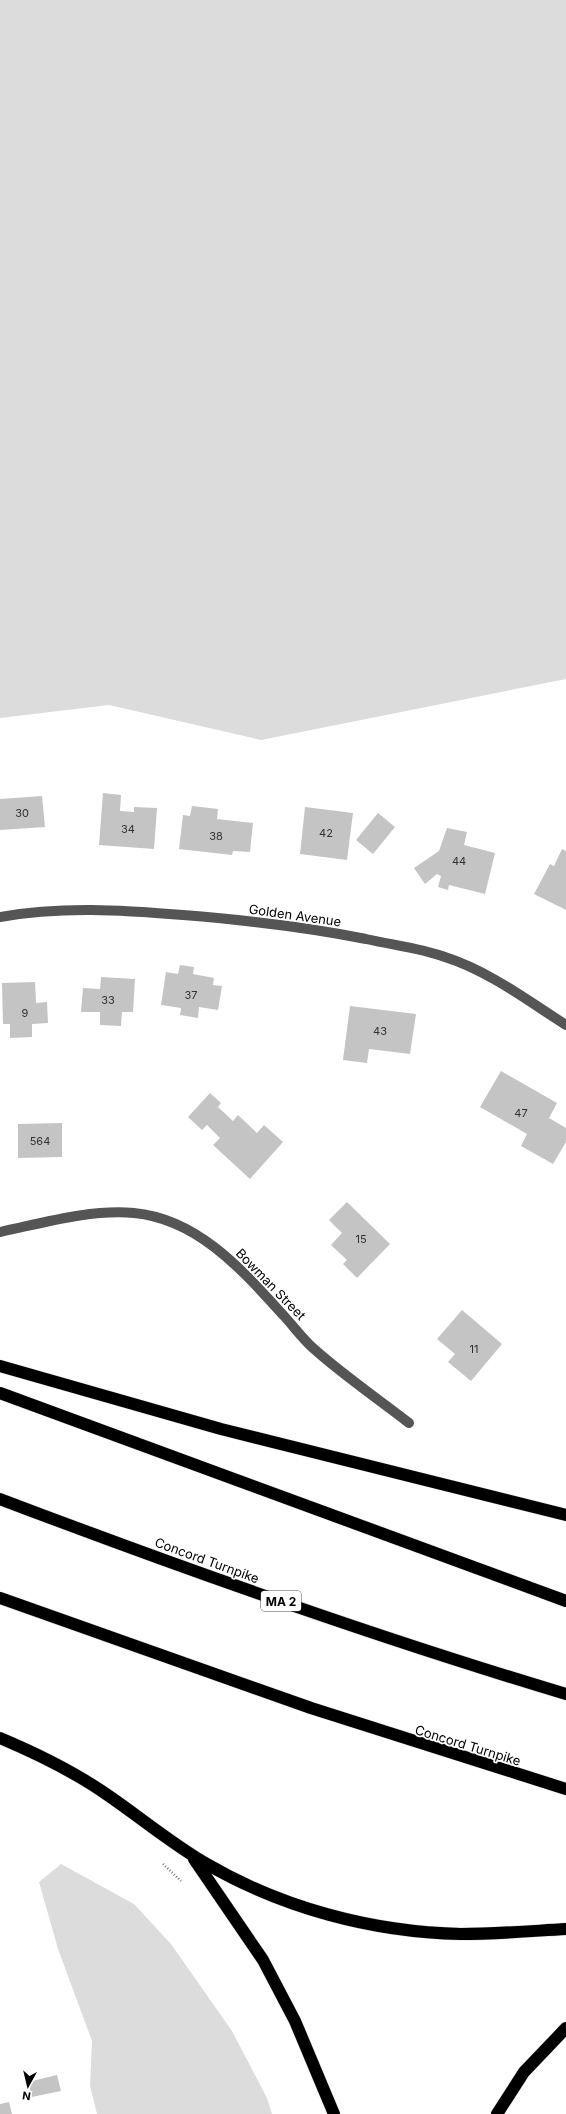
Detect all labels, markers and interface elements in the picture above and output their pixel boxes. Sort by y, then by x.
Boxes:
house number: 30 [15,806,29,820]
house number: 34 [121,822,135,836]
house number: 42 [319,826,333,840]
house number: 38 [209,829,223,843]
house number: 44 [452,854,466,868]
street label: Golden Avenue [248,901,342,929]
house number: 37 [184,988,198,1002]
house number: 33 [101,993,115,1007]
house number: 9 [22,1006,29,1020]
house number: 43 [373,1024,387,1038]
house number: 47 [514,1106,528,1120]
house number: 564 [30,1134,50,1148]
house number: 15 [355,1232,367,1246]
street label: Bowman Street [233,1245,309,1323]
house number: 11 [470,1342,478,1356]
street label: Concord Turnpike [153,1534,261,1586]
road number: MA 2 [261,1591,301,1611]
street label: Concord Turnpike [413,1721,523,1769]
north arrow [8,2066,48,2106]
text: N [21,2088,32,2103]

